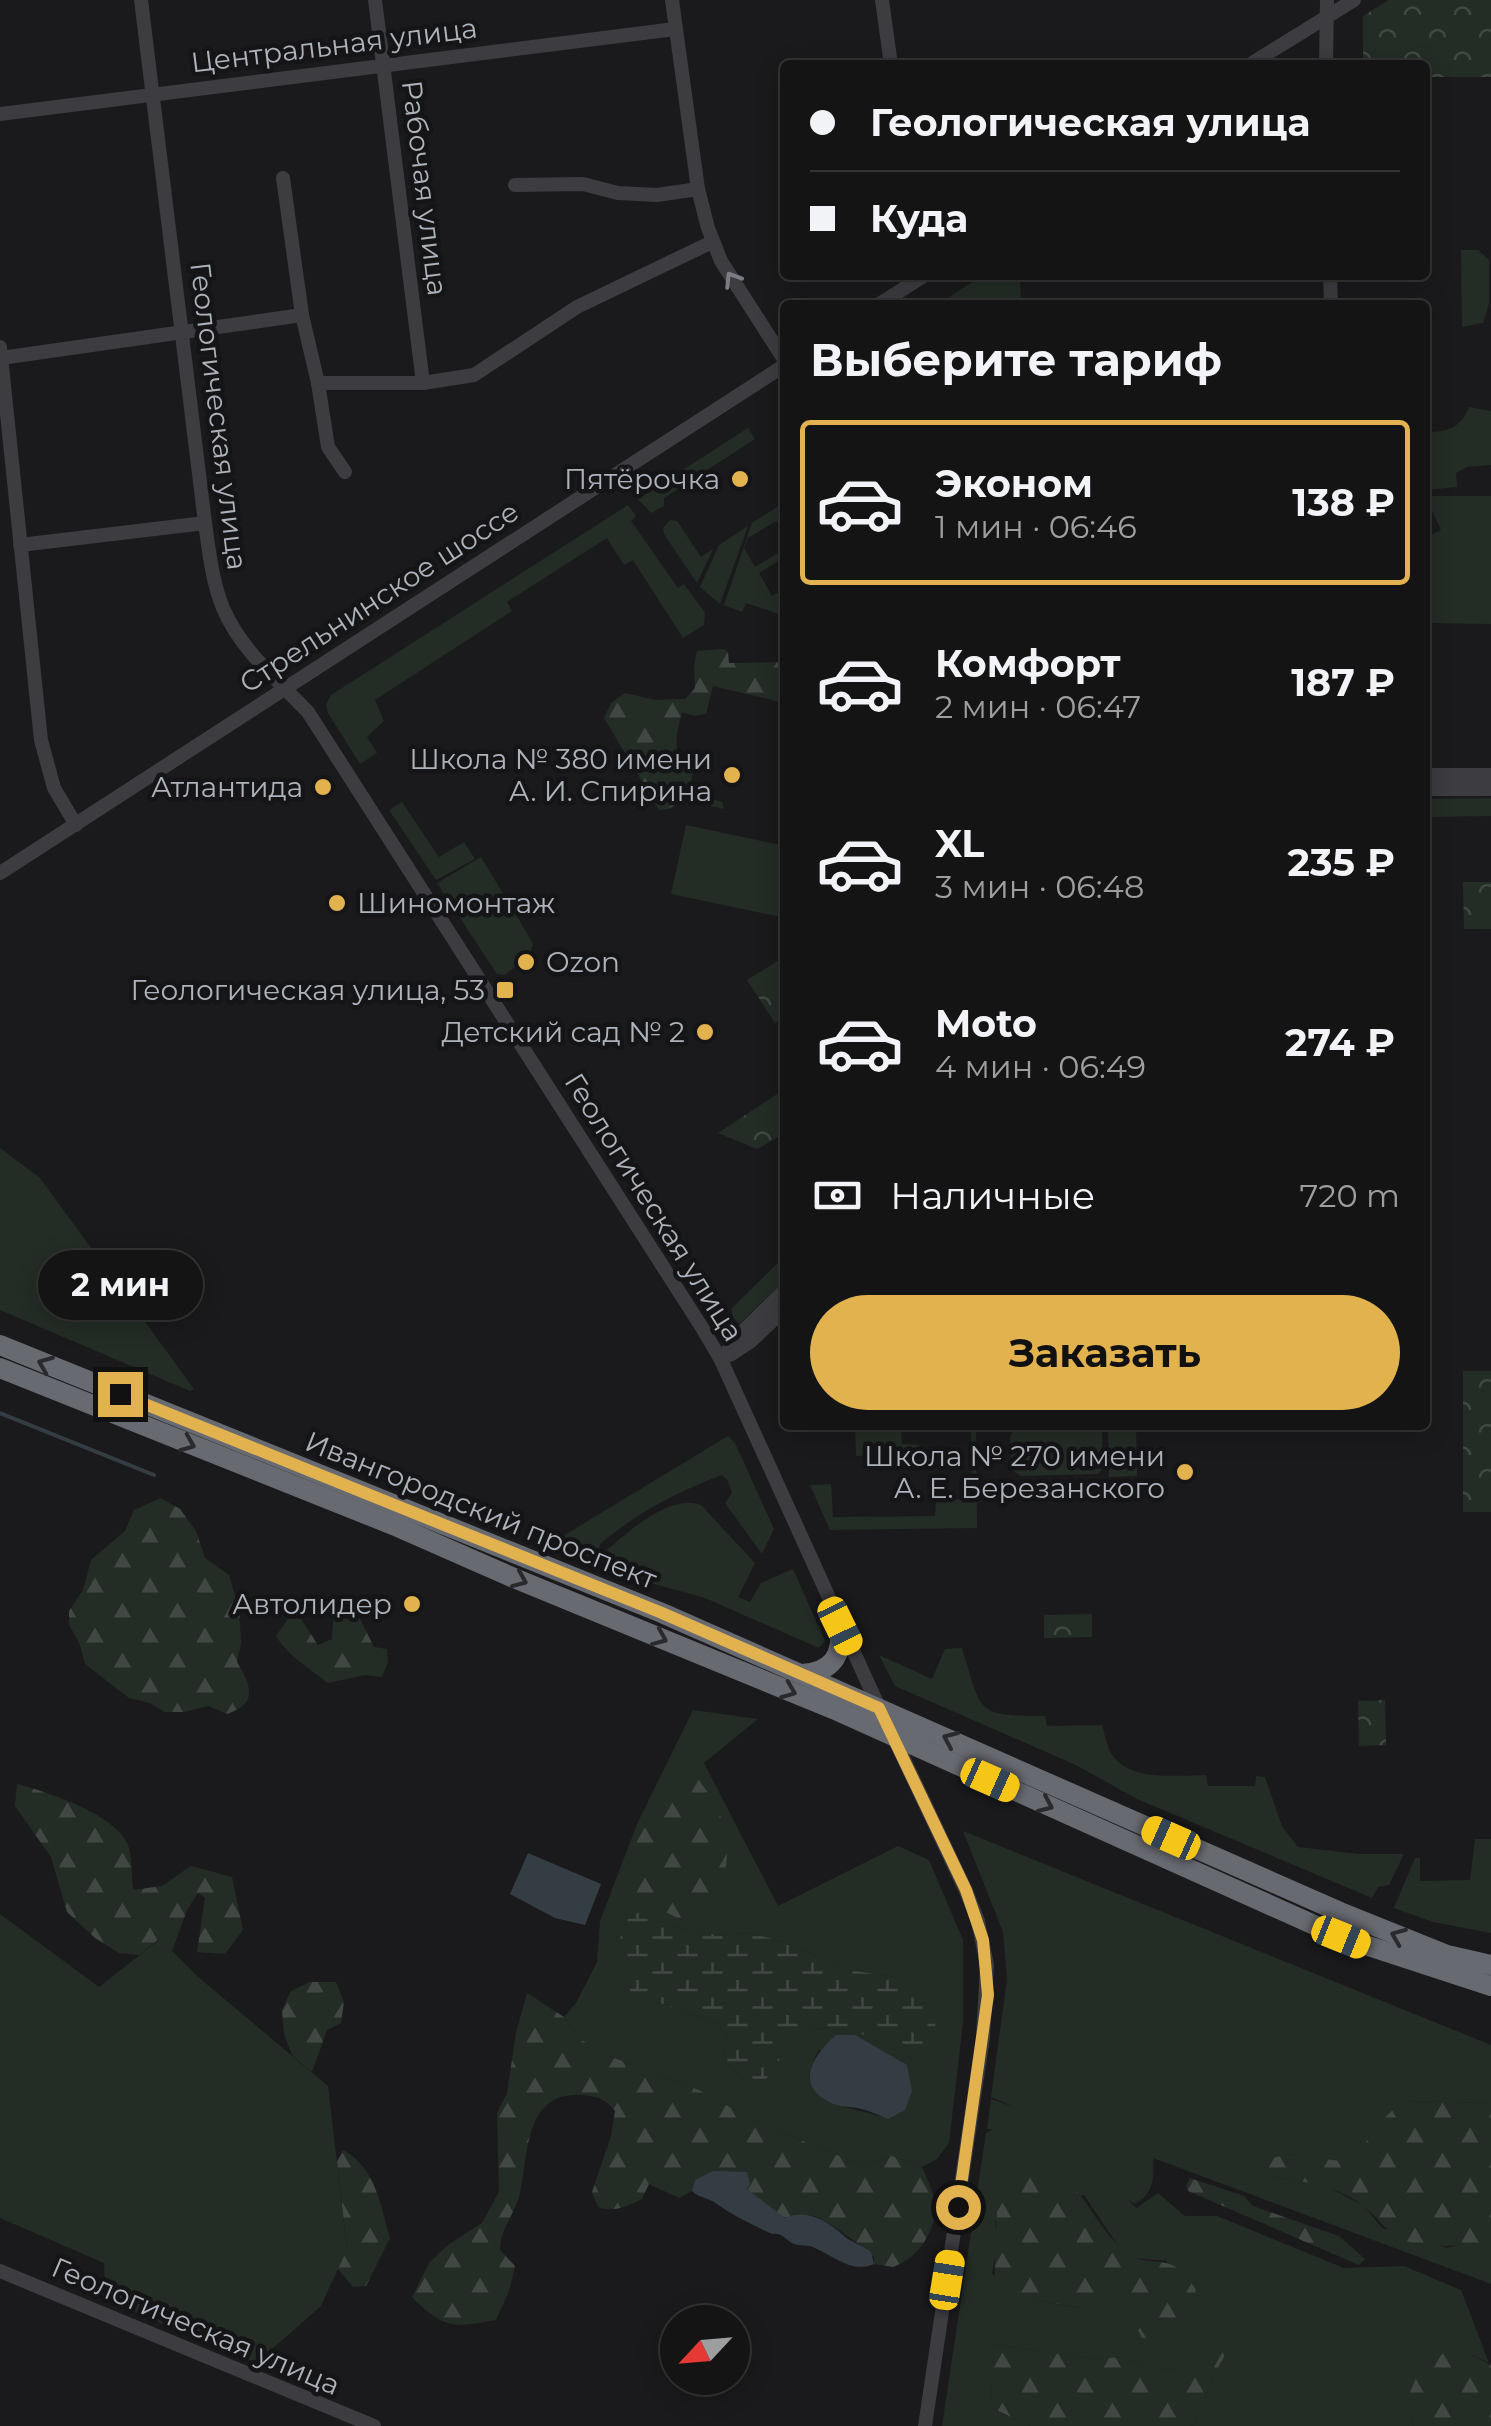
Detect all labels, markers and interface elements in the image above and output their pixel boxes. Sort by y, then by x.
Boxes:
street label: Центральная улица [189,11,479,79]
street label: Рабочая улица [395,78,455,298]
text: Геологическая улица [870,99,1310,146]
text: Куда [870,195,968,242]
street label: Геологическая улица [183,260,255,572]
one-way arrow [725,272,744,290]
text: Выберите тариф [810,332,1222,387]
icon: car [815,458,905,548]
text: Эконом [935,460,1093,507]
place label: Пятёрочка [564,462,720,496]
marker: Пятёрочка [729,468,751,490]
text: 138 ₽ [1292,479,1395,526]
street label: Стрельнинское шоссе [233,494,525,700]
text: 1 мин · 06:46 [935,507,1137,546]
icon: car [815,638,905,728]
text: Комфорт [935,640,1121,687]
text: 187 ₽ [1291,659,1395,706]
text: 2 мин · 06:47 [935,687,1141,726]
place label: Школа № 380 имени А. И. Спирина [409,742,712,808]
marker: Школа № 380 имени А. И. Спирина [721,764,743,786]
place label: Атлантида [151,770,303,804]
marker: Атлантида [312,776,334,798]
icon: car [815,818,905,908]
text: XL [935,820,984,867]
text: 235 ₽ [1288,839,1395,886]
text: 3 мин · 06:48 [935,867,1145,906]
place label: Шиномонтаж [357,886,555,920]
marker: Шиномонтаж [326,892,348,914]
place label: Ozon [546,945,620,979]
marker: Ozon [515,951,537,973]
place label: Геологическая улица, 53 [131,973,485,1007]
marker: Геологическая улица, 53 [494,979,516,1001]
icon: car [815,998,905,1088]
text: Moto [935,1000,1037,1047]
place label: Детский сад № 2 [442,1015,685,1049]
text: 274 ₽ [1285,1019,1395,1066]
marker: Детский сад № 2 [694,1021,716,1043]
text: 4 мин · 06:49 [935,1047,1146,1086]
street label: Геологическая улица [558,1067,750,1347]
icon: cash [810,1168,865,1223]
text: Наличные [890,1172,1095,1219]
text: 720 m [1300,1176,1400,1215]
callout: 2 мин [38,1249,202,1319]
text: 2 мин [71,1265,170,1304]
button: Заказать [810,1295,1400,1410]
one-way arrow [37,1355,55,1375]
route end [98,1372,143,1417]
street label: Ивангородский проспект [300,1424,662,1596]
one-way arrow [178,1432,196,1452]
place label: Школа № 270 имени А. Е. Березанского [864,1439,1165,1505]
marker: Школа № 270 имени А. Е. Березанского [1174,1461,1196,1483]
one-way arrow [510,1569,528,1589]
place label: Автолидер [232,1587,392,1621]
car [813,1592,867,1660]
marker: Автолидер [401,1593,423,1615]
one-way arrow [650,1626,668,1646]
one-way arrow [779,1680,796,1700]
one-way arrow [942,1731,960,1751]
car [956,1754,1024,1806]
one-way arrow [1036,1793,1054,1813]
car [1137,1812,1205,1864]
car [1308,1912,1374,1962]
one-way arrow [1391,1927,1408,1947]
route start [936,2185,981,2230]
car [927,2248,967,2312]
street label: Геологическая улица [47,2250,345,2402]
north arrow [660,2305,750,2395]
map controls [660,2305,750,2395]

